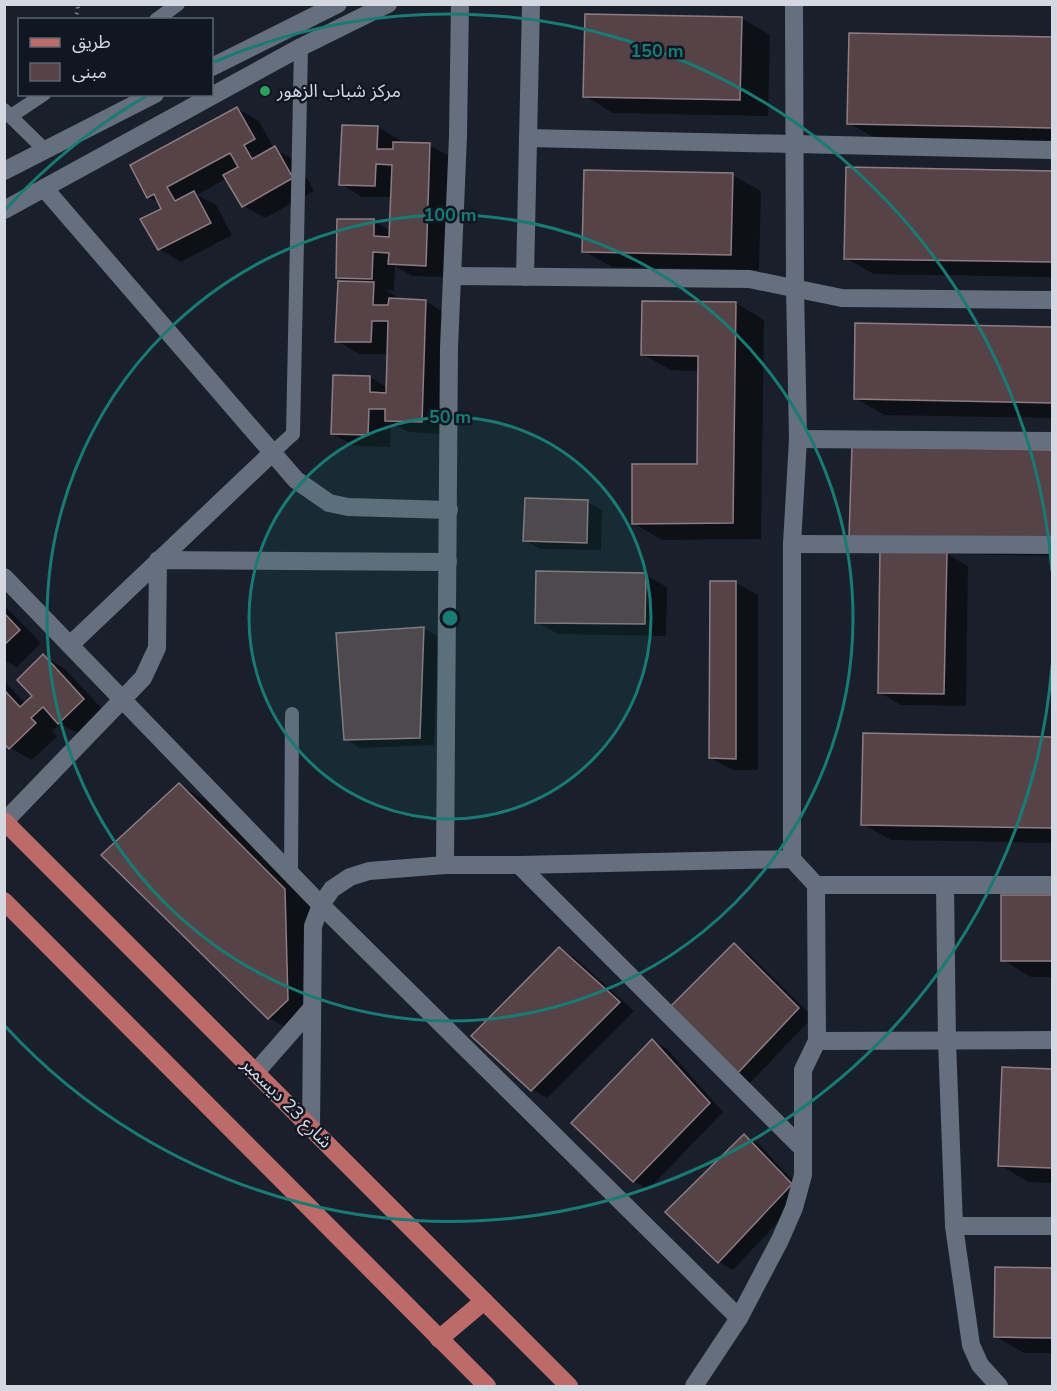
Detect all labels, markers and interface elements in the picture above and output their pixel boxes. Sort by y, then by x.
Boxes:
legend [18,18,213,96]
text: طريق [72,30,111,54]
text: 150 m [630,39,684,63]
text: مبنى [72,60,107,84]
place label: مركز شباب الزهور [276,79,401,103]
marker: مركز شباب الزهور [258,84,272,98]
text: 100 m [423,203,477,227]
text: 50 m [429,405,471,429]
centre of rings [440,608,460,628]
street label: شارع 23 ديسمبر [234,1052,338,1155]

